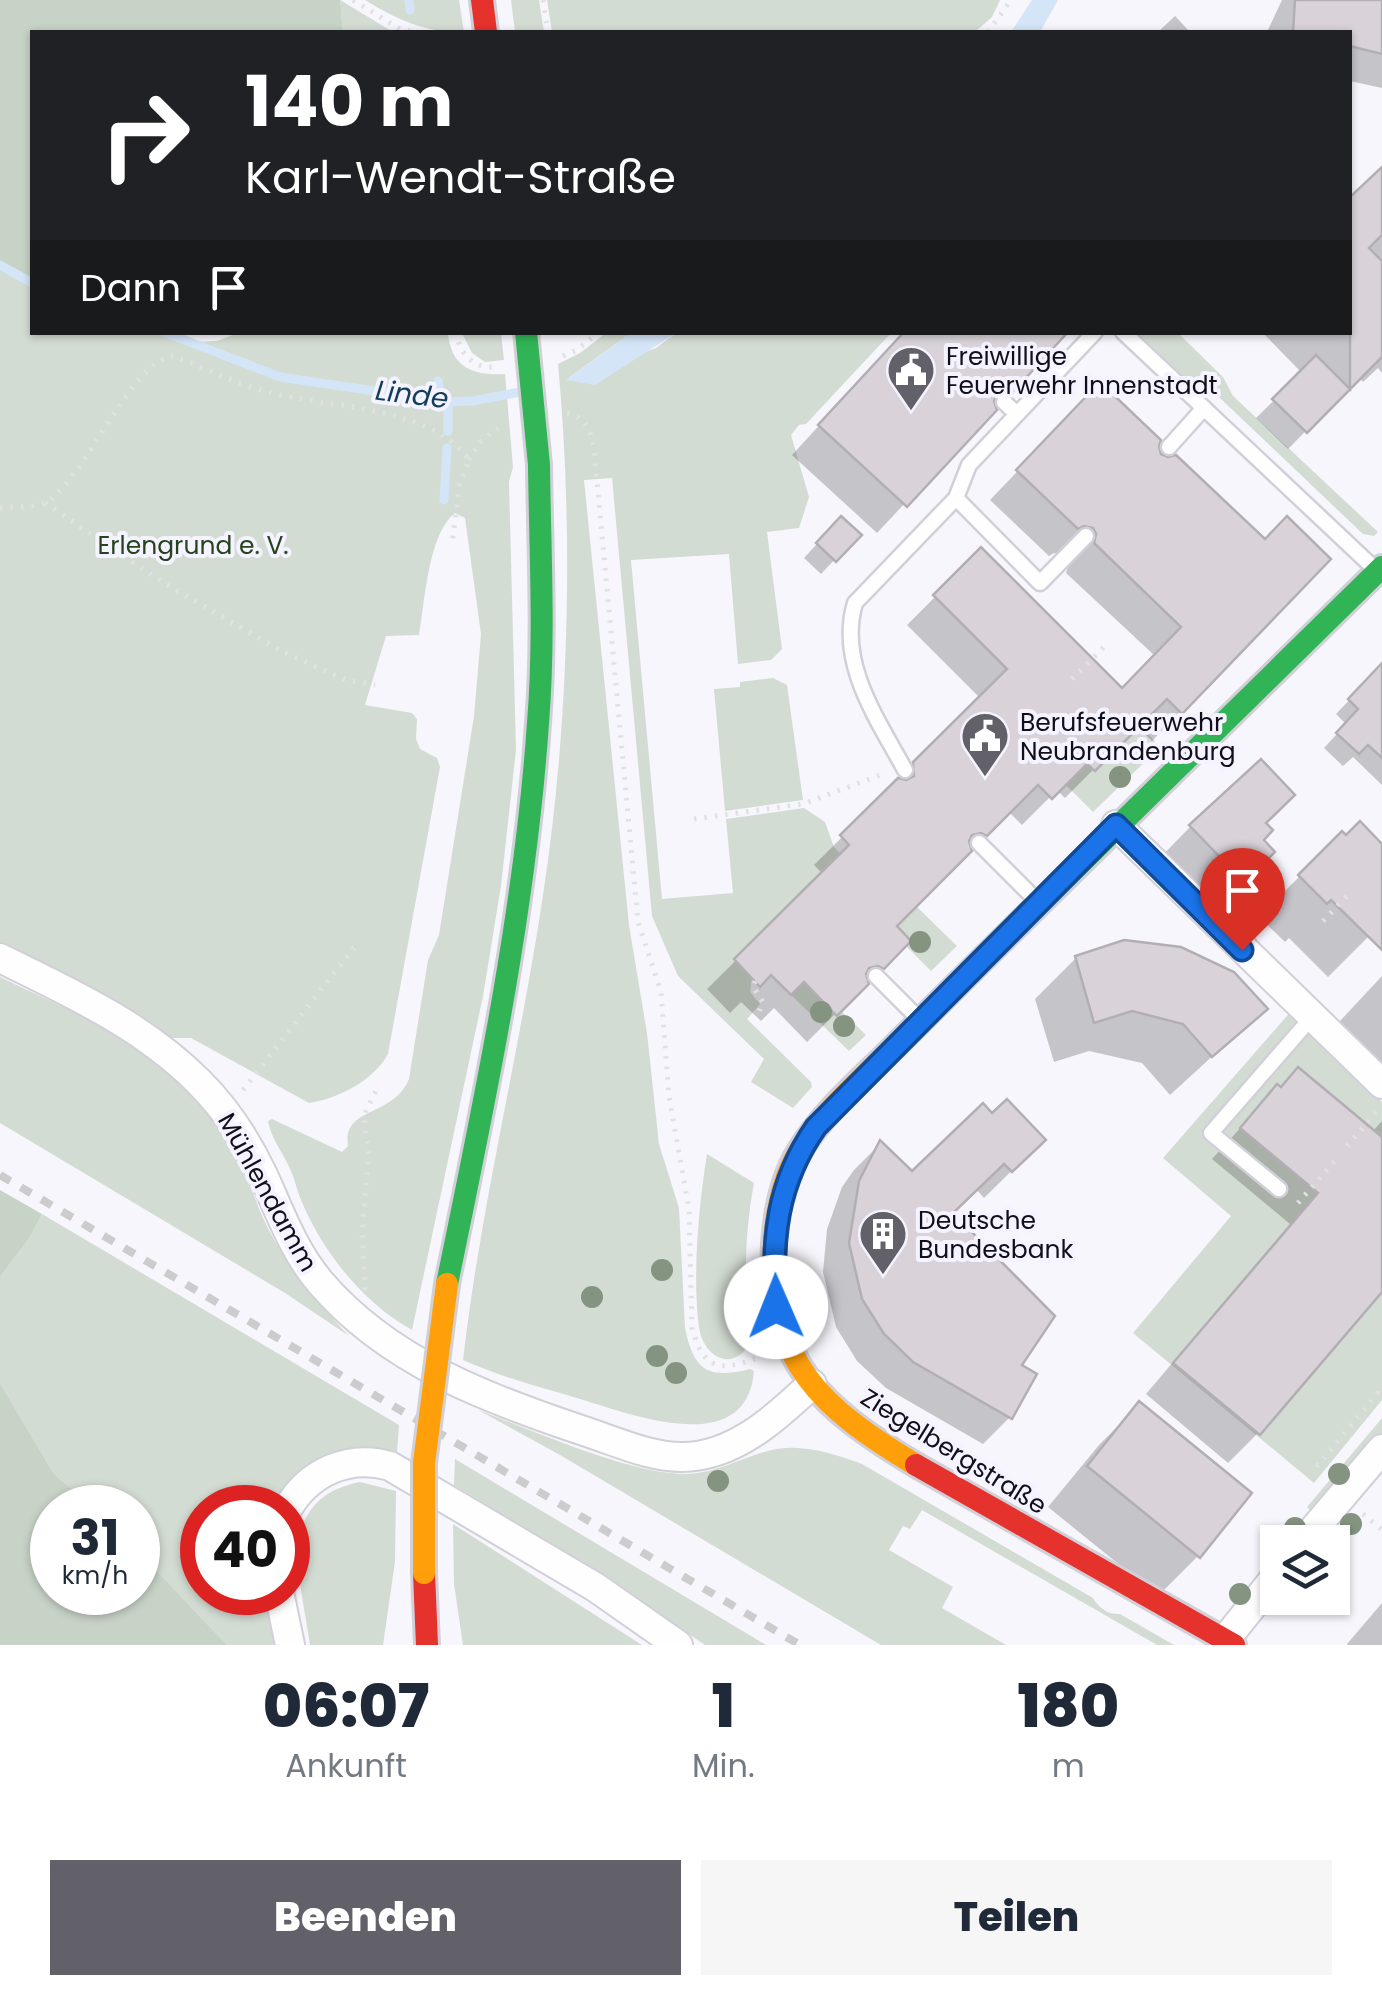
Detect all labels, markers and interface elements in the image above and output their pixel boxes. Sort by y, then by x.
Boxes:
text: 140 m [245,52,453,151]
icon: right [80,70,210,200]
text: Karl-Wendt-Straße [245,146,676,209]
icon: arrive [201,260,256,315]
text: Dann [80,261,181,314]
place label: Freiwillige Feuerwehr Innenstadt [946,339,1218,403]
public building icon: Freiwillige Feuerwehr Innenstadt [885,344,937,412]
water label: Linde [373,371,451,418]
park label: Erlengrund e. V. [97,528,289,563]
place label: Berufsfeuerwehr Neubrandenburg [1020,705,1236,769]
public building icon: Berufsfeuerwehr Neubrandenburg [959,710,1011,778]
pin [1200,848,1285,951]
icon: arrive [1215,863,1270,918]
street label: Mühlendamm [209,1107,326,1278]
place label: Deutsche Bundesbank [918,1203,1074,1267]
building icon: Deutsche Bundesbank [857,1208,909,1276]
position arrow [724,1255,828,1359]
street label: Ziegelbergstraße [854,1380,1053,1523]
speed limit sign: 40 [180,1485,310,1615]
text: 31 [70,1502,120,1573]
map controls [1260,1525,1350,1615]
button: layers [1260,1525,1350,1615]
text: km/h [62,1558,128,1593]
text: 06:07 [263,1664,429,1748]
text: 1 [712,1664,735,1748]
text: 180 [1017,1664,1119,1748]
text: Ankunft [285,1743,407,1788]
text: Min. [692,1743,755,1788]
text: m [1052,1743,1085,1788]
button: Beenden [50,1860,681,1975]
button: Teilen [701,1860,1332,1975]

